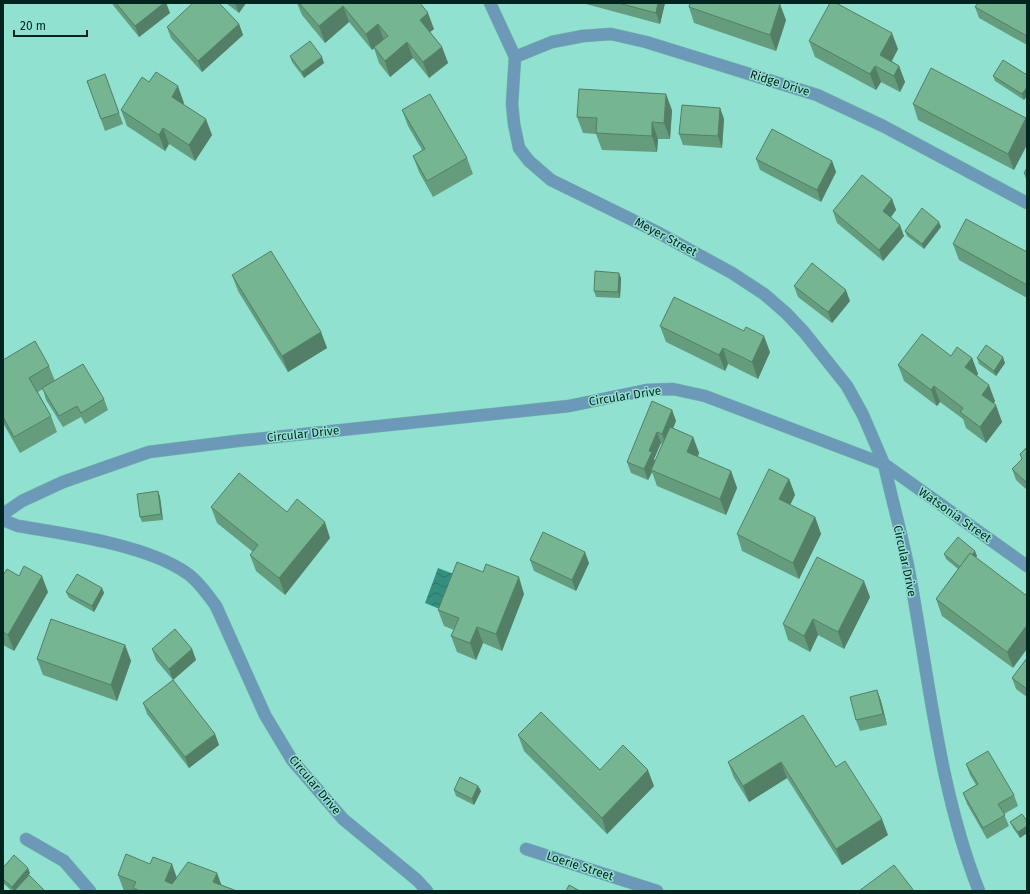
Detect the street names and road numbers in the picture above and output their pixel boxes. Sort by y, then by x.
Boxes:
street label: Ridge Drive [748,67,812,99]
street label: Meyer Street [632,215,700,260]
street label: Circular Drive [588,383,662,409]
street label: Circular Drive [266,423,340,445]
street label: Watsonia Street [916,485,995,546]
street label: Circular Drive [891,524,919,598]
street label: Circular Drive [286,753,344,817]
street label: Loerie Street [545,849,616,884]

